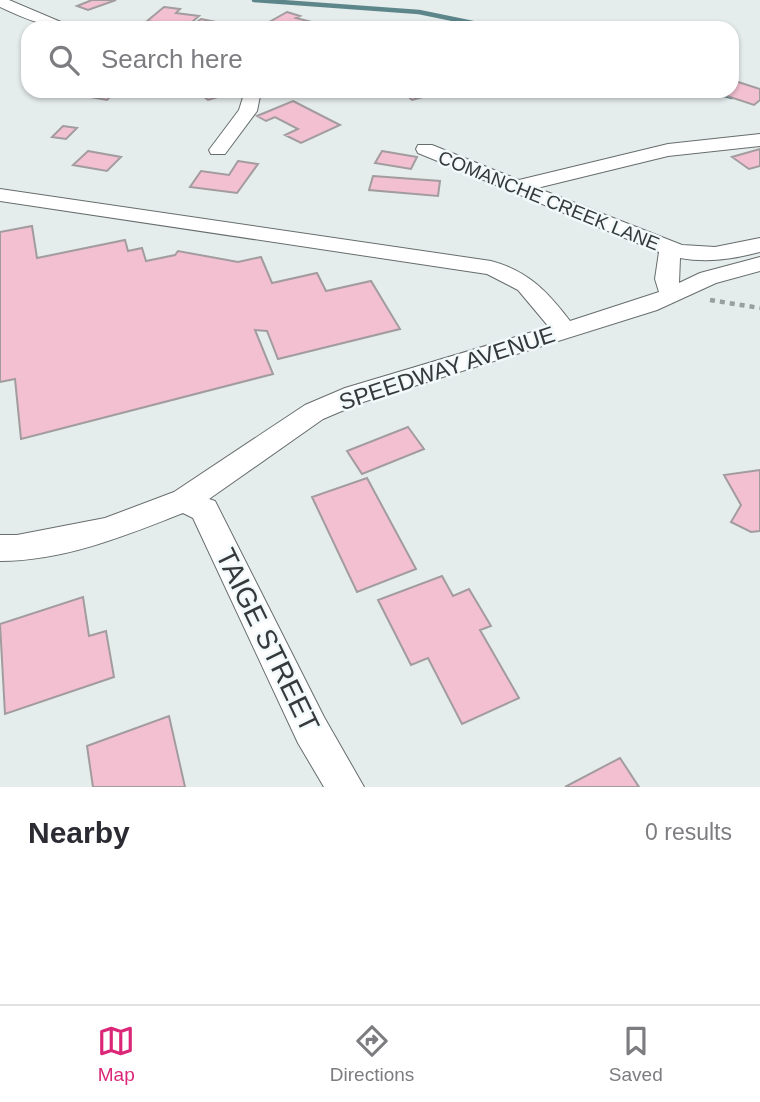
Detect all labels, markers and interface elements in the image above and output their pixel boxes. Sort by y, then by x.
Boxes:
search box [21,21,739,98]
icon: search [45,41,83,79]
text: Search here [101,44,243,74]
street label: COMANCHE CREEK LANE [435,146,662,254]
street label: SPEEDWAY AVENUE [336,321,558,415]
street label: TAIGE STREET [210,543,325,737]
text: Nearby [28,816,130,849]
text: 0 results [645,819,732,845]
tab: Map [97,1022,135,1086]
tab: Directions [330,1022,414,1086]
tab: Saved [609,1022,663,1086]

